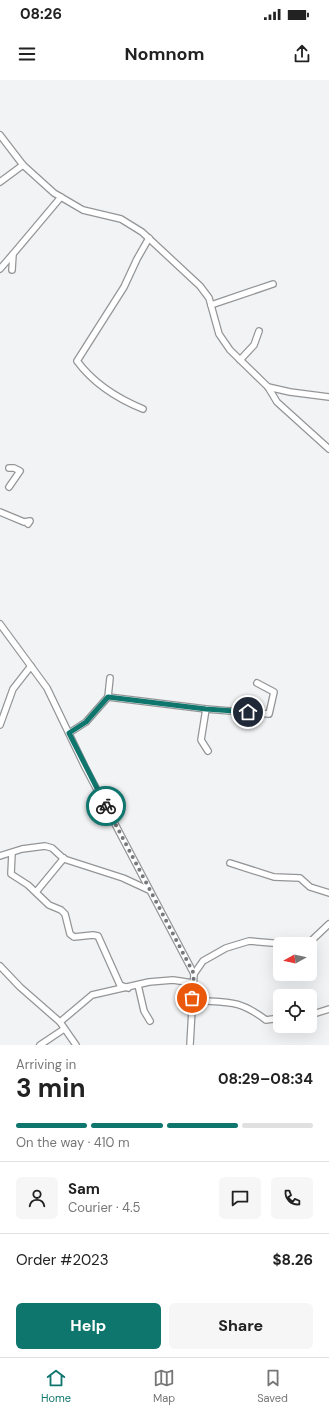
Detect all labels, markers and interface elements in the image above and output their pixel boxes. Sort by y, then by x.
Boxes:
text: 08:26 [20,4,62,24]
text: Nomnom [124,42,205,66]
icon: menu [16,43,38,65]
icon: share [291,43,313,65]
pin [231,695,265,729]
icon: home [237,701,259,723]
courier [86,786,126,826]
icon: bike [95,795,117,817]
north arrow [273,937,317,981]
map controls [273,937,317,1033]
pin [175,981,209,1015]
icon: bag [181,987,203,1009]
button: locate [273,989,317,1033]
text: Arriving in [16,1056,76,1073]
text: 08:29–08:34 [218,1069,313,1089]
text: 3 min [16,1071,85,1105]
text: On the way · 410 m [16,1134,130,1151]
button: person [16,1177,58,1219]
button: chat [219,1177,261,1219]
button: phone [271,1177,313,1219]
text: Sam [68,1179,100,1199]
text: Courier · 4.5 [68,1199,141,1216]
text: Order #2023 [16,1250,109,1270]
text: $8.26 [272,1250,313,1270]
button: Help [16,1303,161,1349]
button: Share [169,1303,313,1349]
tab: Home [41,1367,71,1405]
tab: Map [153,1367,175,1405]
tab: Saved [257,1367,288,1405]

